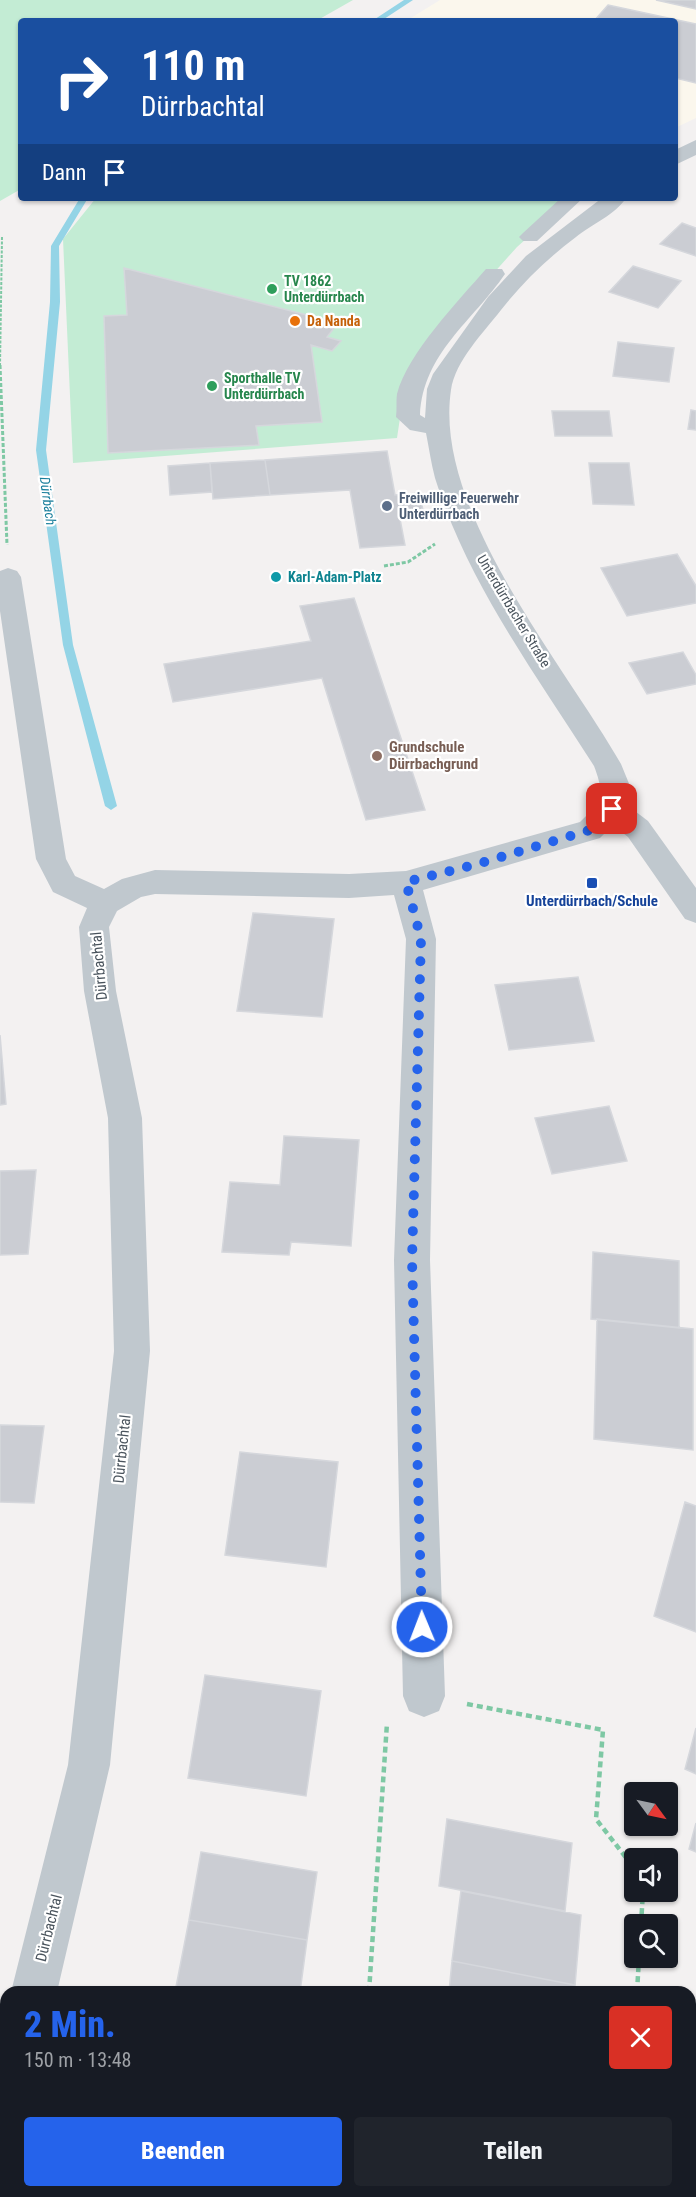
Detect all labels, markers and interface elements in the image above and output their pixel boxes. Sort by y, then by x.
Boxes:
text: 110 m [141,41,246,90]
icon: right [42,42,120,120]
text: Dürrbachtal [141,91,265,123]
icon: arrive [98,156,131,189]
text: Dann [42,160,86,185]
place label: TV 1862 Unterdürrbach [284,273,364,305]
marker: TV 1862 Unterdürrbach [265,282,279,296]
place label: Da Nanda [307,313,361,329]
marker: Da Nanda [288,314,302,328]
place label: Sporthalle TV Unterdürrbach [224,370,304,402]
marker: Sporthalle TV Unterdürrbach [205,379,219,393]
water label: Dürrbach [37,476,59,526]
place label: Freiwillige Feuerwehr Unterdürrbach [399,490,519,522]
marker: Freiwillige Feuerwehr Unterdürrbach [380,499,394,513]
street label: Unterdürrbacher Straße [474,552,554,671]
place label: Karl-Adam-Platz [288,569,382,585]
marker: Karl-Adam-Platz [269,570,283,584]
place label: Grundschule Dürrbachgrund [389,738,478,773]
marker: Grundschule Dürrbachgrund [370,749,384,763]
pin [586,783,637,834]
icon: arrive [595,792,628,825]
marker: Unterdürrbach/Schule [585,876,599,890]
place label: Unterdürrbach/Schule [526,892,658,910]
street label: Dürrbachtal [87,931,111,1001]
street label: Dürrbachtal [109,1414,135,1484]
position arrow [390,1595,454,1659]
north arrow [624,1782,678,1836]
map controls [624,1782,678,1968]
button: sound [624,1848,678,1902]
street label: Dürrbachtal [32,1892,66,1964]
button: search [624,1914,678,1968]
text: 2 Min. [24,2004,116,2046]
button: close [609,2006,672,2069]
text: 150 m · 13:48 [24,2048,131,2072]
button: Beenden [24,2117,342,2186]
button: Teilen [354,2117,672,2186]

